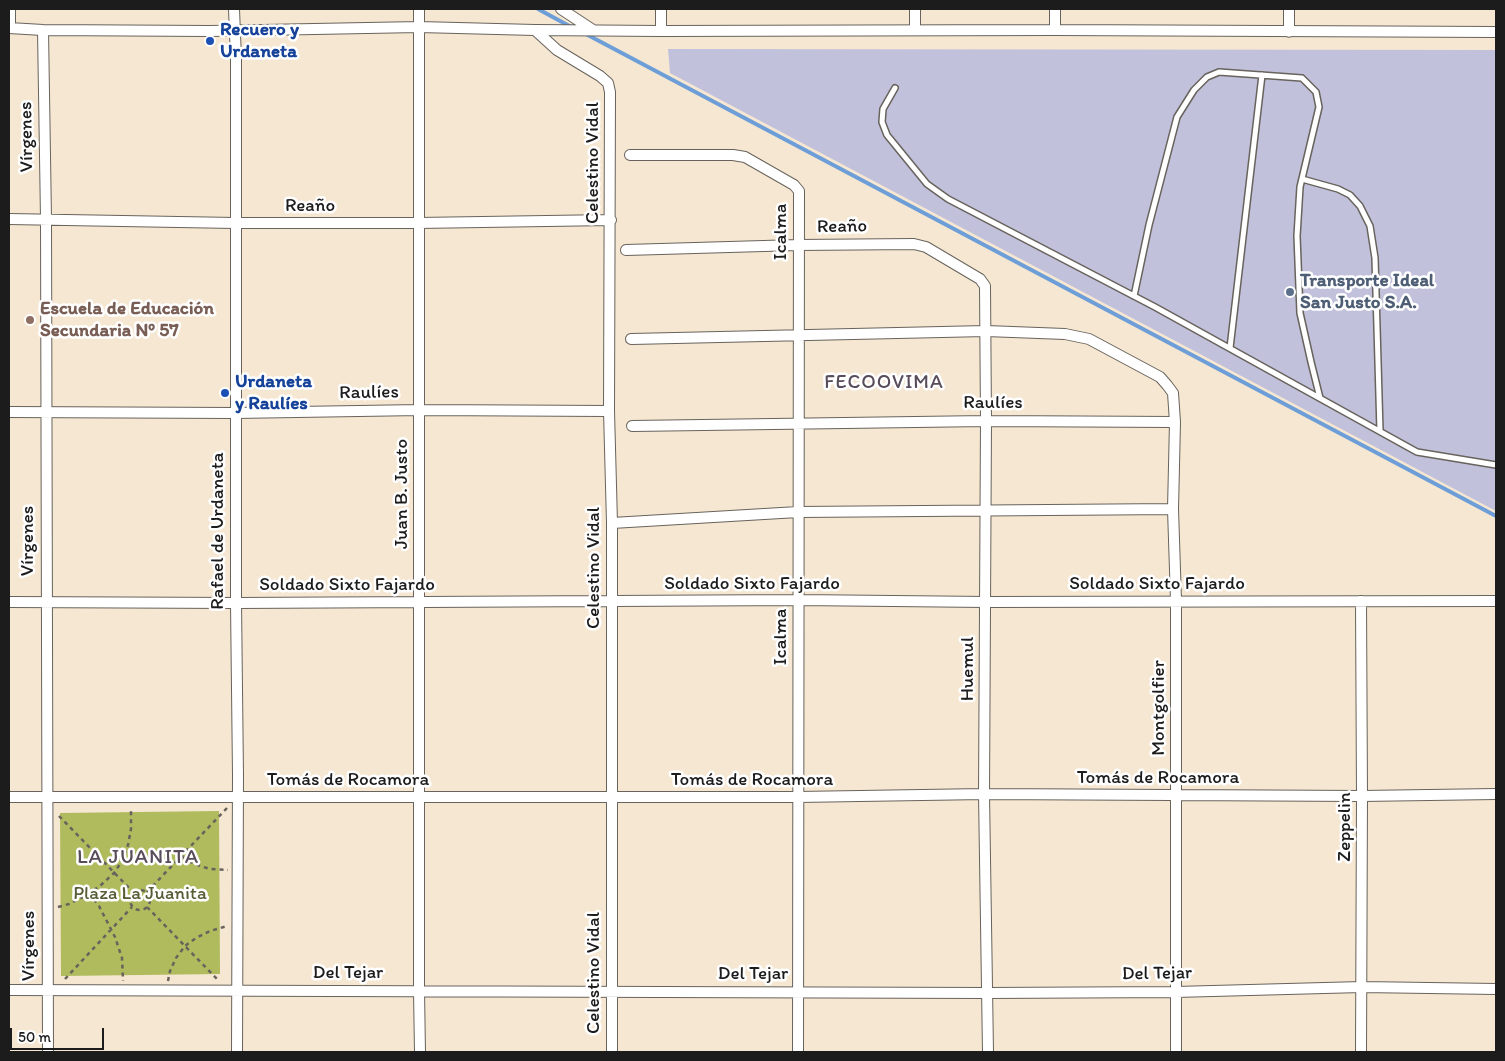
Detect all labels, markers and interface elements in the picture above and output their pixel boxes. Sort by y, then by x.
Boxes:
place label: Recuero y Urdaneta [220,19,299,63]
marker: Recuero y Urdaneta [204,35,216,47]
street label: Vírgenes [15,102,39,172]
street label: Celestino Vidal [582,102,604,224]
street label: Reaño [285,195,335,217]
street label: Icalma [770,204,792,260]
street label: Reaño [817,215,867,239]
place label: Transporte Ideal San Justo S.A. [1300,270,1434,314]
marker: Transporte Ideal San Justo S.A. [1284,286,1296,298]
place label: Escuela de Educación Secundaria Nº 57 [40,298,214,342]
marker: Escuela de Educación Secundaria Nº 57 [24,314,36,326]
place label: Urdaneta y Raulíes [235,371,312,415]
district label: FECOOVIMA [823,371,945,395]
street label: Raulíes [339,381,399,405]
marker: Urdaneta y Raulíes [219,387,231,399]
street label: Raulíes [963,392,1023,414]
street label: Juan B. Justo [391,439,413,549]
street label: Rafael de Urdaneta [207,452,229,610]
street label: Vírgenes [17,506,39,576]
street label: Celestino Vidal [583,507,605,629]
street label: Soldado Sixto Fajardo [664,573,840,595]
street label: Soldado Sixto Fajardo [1069,573,1245,595]
street label: Soldado Sixto Fajardo [259,574,435,596]
street label: Icalma [770,609,792,665]
street label: Huemul [957,637,979,701]
street label: Montgolfier [1148,660,1170,756]
street label: Tomás de Rocamora [1077,767,1239,789]
street label: Tomás de Rocamora [267,769,429,791]
street label: Tomás de Rocamora [671,769,833,791]
street label: Zeppelin [1334,792,1356,862]
district label: LA JUANITA [75,845,201,871]
park label: Plaza La Juanita [73,883,207,905]
street label: Vírgenes [18,911,40,981]
street label: Celestino Vidal [583,912,605,1034]
street label: Del Tejar [313,962,383,984]
street label: Del Tejar [1122,962,1192,986]
street label: Del Tejar [718,963,788,985]
scale bar [12,1018,106,1050]
text: 50 m [18,1028,51,1046]

